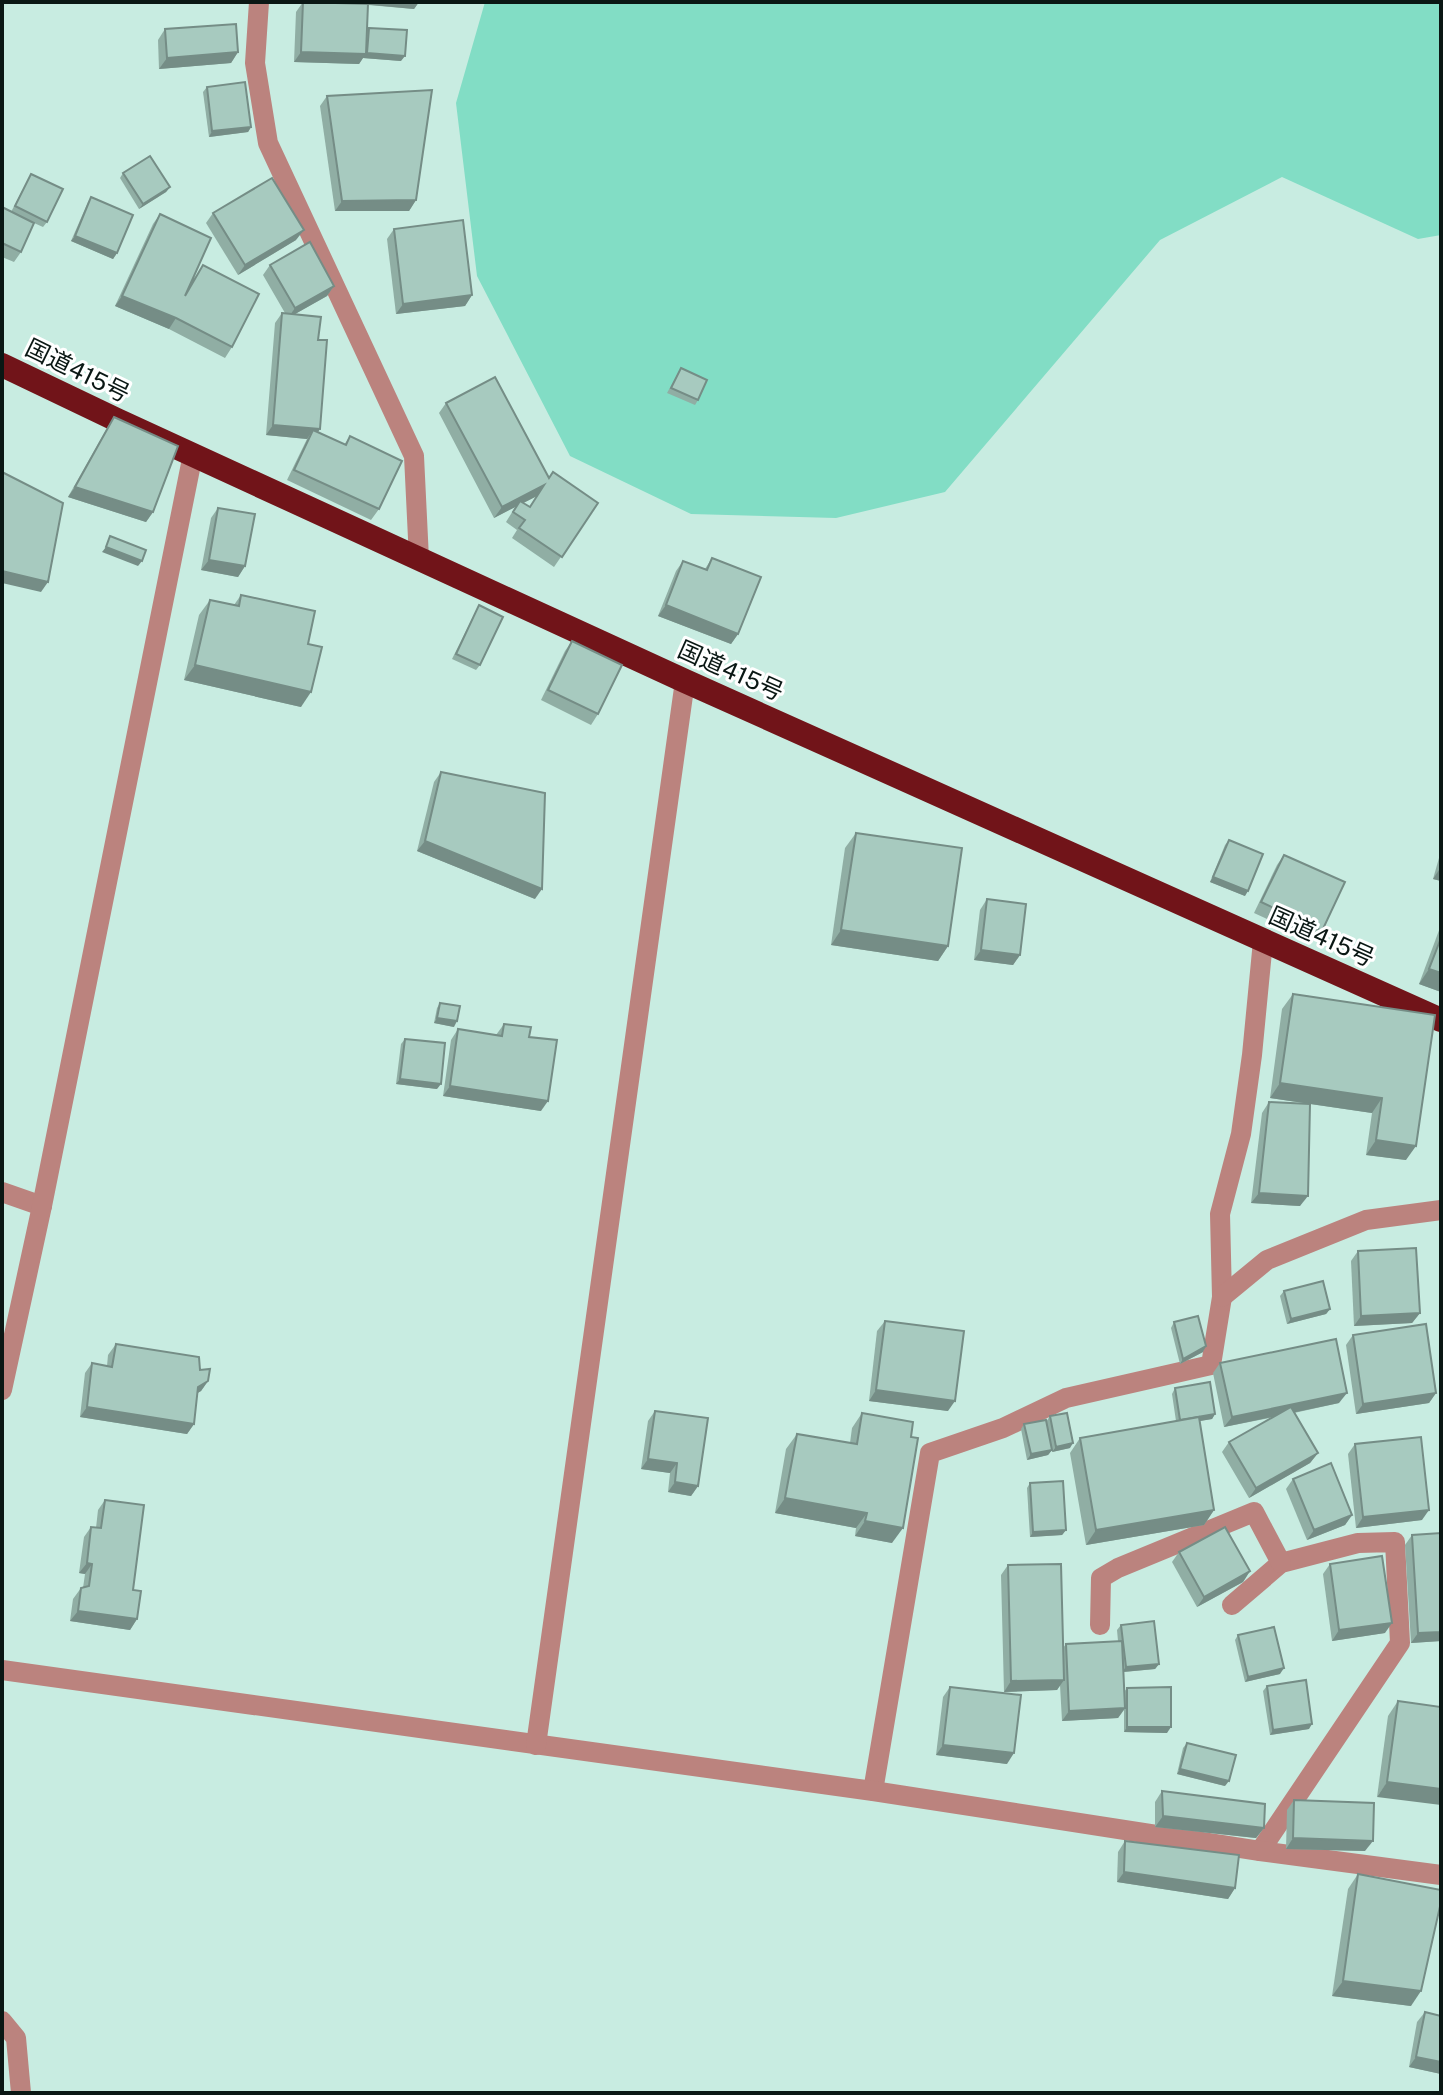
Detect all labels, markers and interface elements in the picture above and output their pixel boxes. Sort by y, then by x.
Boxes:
street label: 国道415号 [21,333,135,407]
street label: 国道415号 [674,634,788,706]
street label: 国道415号 [1265,900,1379,972]

